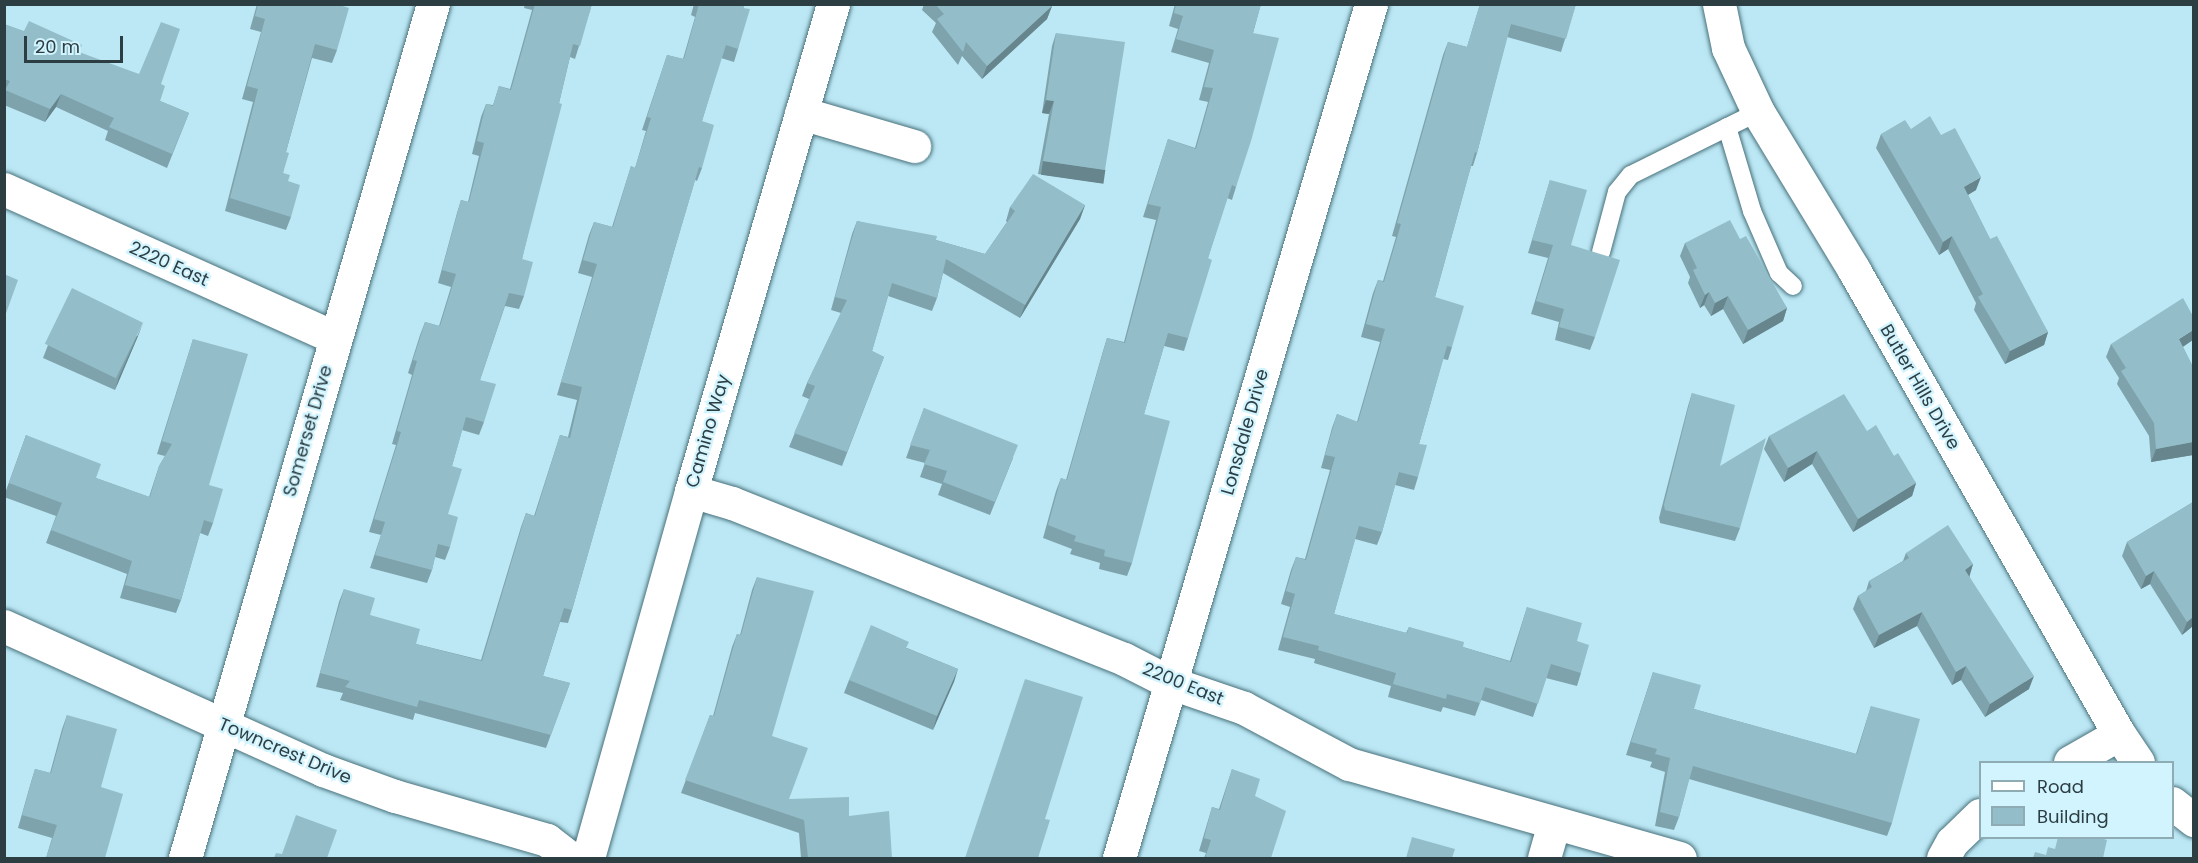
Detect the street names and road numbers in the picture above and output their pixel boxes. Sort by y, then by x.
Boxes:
street label: 2220 East [126,237,212,291]
street label: Butler Hills Drive [1875,320,1965,454]
street label: Somerset Drive [279,363,337,499]
street label: Lonsdale Drive [1217,367,1273,497]
street label: Camino Way [682,372,734,490]
street label: 2200 East [1139,658,1227,710]
street label: Towncrest Drive [215,713,355,789]

